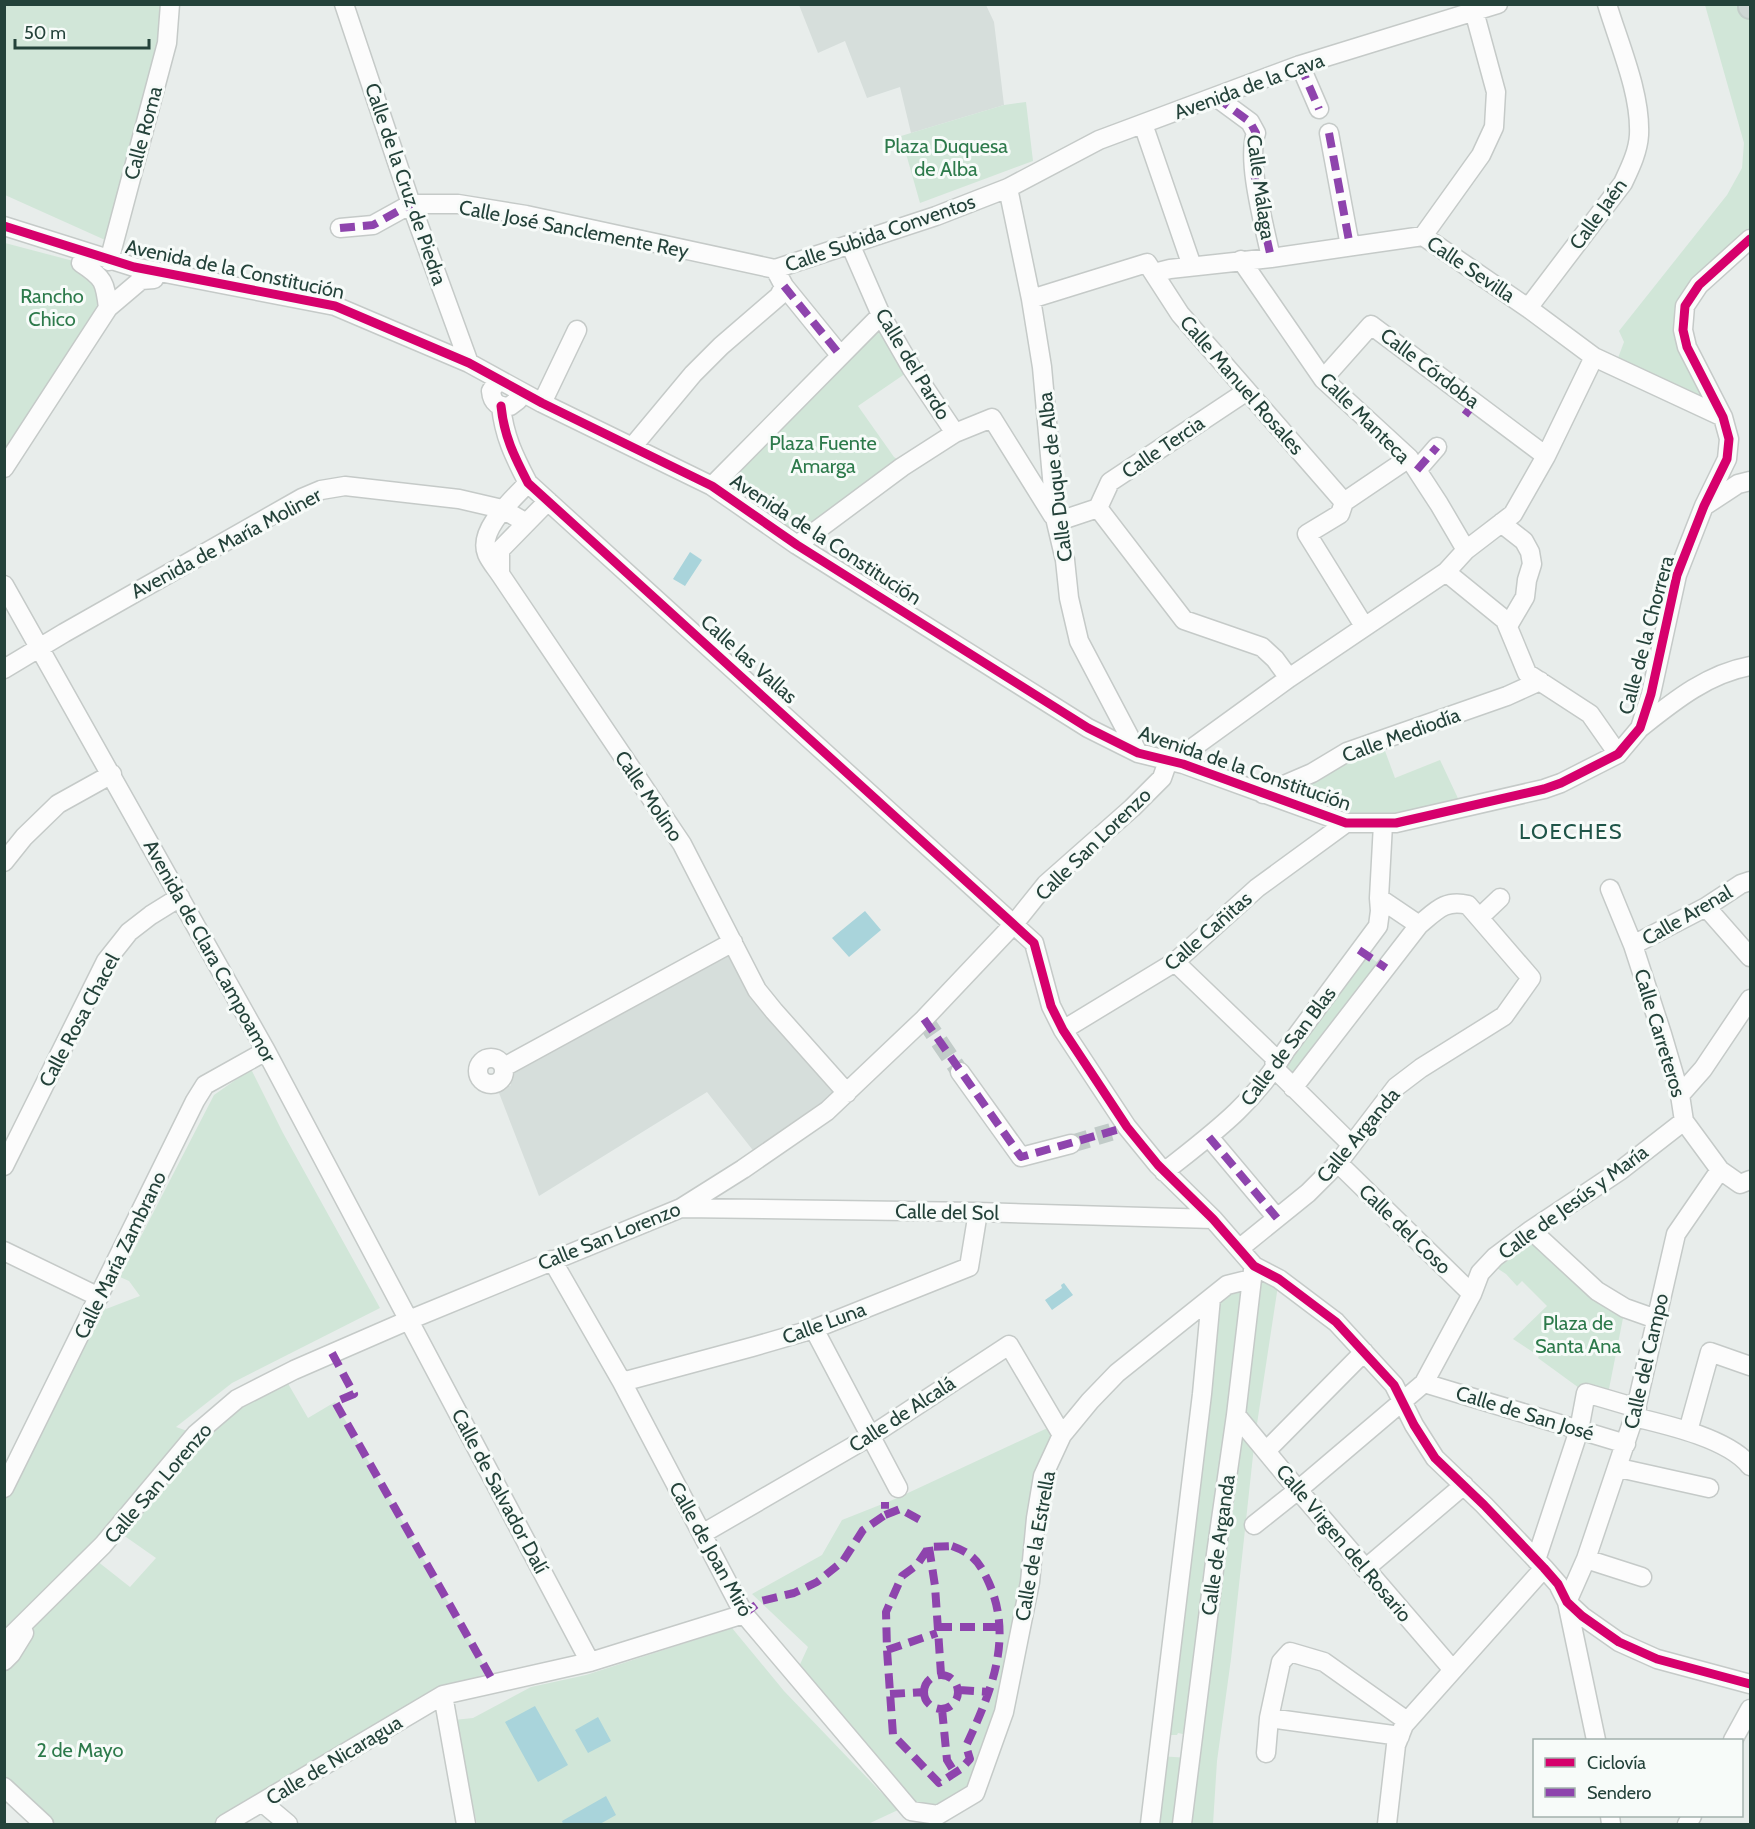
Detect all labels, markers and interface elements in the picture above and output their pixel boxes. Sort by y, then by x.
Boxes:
scale bar [15,12,148,50]
text: 50 m [24,22,66,44]
street label: Avenida de la Cava [1171,48,1328,124]
street label: Calle de la Cruz de Piedra [360,80,452,289]
street label: Calle Roma [119,83,167,182]
street label: Calle Málaga [1242,133,1280,241]
park label: Plaza Duquesa de Alba [884,134,1008,181]
street label: Calle Jaén [1564,174,1632,254]
street label: Calle Subida Conventos [782,189,978,277]
street label: Calle José Sanclemente Rey [457,195,691,263]
street label: Calle Sevilla [1422,231,1520,307]
street label: Avenida de la Constitución [123,234,347,304]
park label: Rancho Chico [20,284,84,331]
street label: Calle del Pardo [870,304,956,424]
street label: Calle Manuel Rosales [1175,311,1309,459]
street label: Calle Córdoba [1376,323,1485,413]
street label: Calle Manteca [1315,368,1416,469]
street label: Calle Duque de Alba [1033,390,1077,563]
street label: Calle Tercia [1117,410,1209,483]
park label: Plaza Fuente Amarga [769,431,877,478]
street label: Avenida de la Constitución [726,468,926,610]
street label: Avenida de María Moliner [127,482,326,603]
street label: Calle de la Chorrera [1613,553,1679,717]
street label: Calle las Vallas [696,609,802,709]
street label: Calle Mediodía [1339,702,1464,767]
street label: Avenida de la Constitución [1136,720,1354,816]
street label: Calle Molino [610,746,688,846]
street label: Calle San Lorenzo [1030,783,1156,905]
district label: LOECHES [1519,818,1623,845]
street label: Avenida de Clara Campoamor [139,835,282,1067]
street label: Calle Arenal [1638,879,1737,950]
street label: Calle Cañitas [1159,887,1257,975]
street label: Calle Rosa Chacel [34,949,124,1091]
street label: Calle Carreteros [1629,966,1691,1100]
street label: Calle de San Blas [1235,982,1341,1110]
street label: Calle Arganda [1312,1083,1405,1187]
street label: Calle de Jesús y María [1494,1139,1653,1264]
street label: Calle María Zambrano [69,1167,171,1343]
street label: Calle del Coso [1354,1179,1456,1279]
street label: Calle San Lorenzo [534,1197,684,1275]
street label: Calle del Sol [895,1199,999,1225]
street label: Calle del Campo [1619,1291,1673,1431]
street label: Calle Luna [779,1297,869,1349]
park label: Plaza de Santa Ana [1535,1311,1622,1358]
street label: Calle de Alcalá [844,1371,960,1457]
street label: Calle de San José [1453,1381,1597,1445]
street label: Calle de Salvador Dalí [446,1405,554,1577]
street label: Calle San Lorenzo [99,1418,217,1548]
street label: Calle Virgen del Rosario [1271,1459,1417,1627]
street label: Calle de la Estrella [1010,1469,1060,1623]
street label: Calle de Arganda [1196,1473,1240,1617]
street label: Calle de Joan Miró [664,1477,758,1621]
street label: Calle de Nicaragua [262,1710,407,1810]
park label: 2 de Mayo [36,1738,124,1762]
legend [1533,1739,1743,1817]
text: Ciclovía [1587,1752,1646,1774]
text: Sendero [1587,1782,1651,1804]

